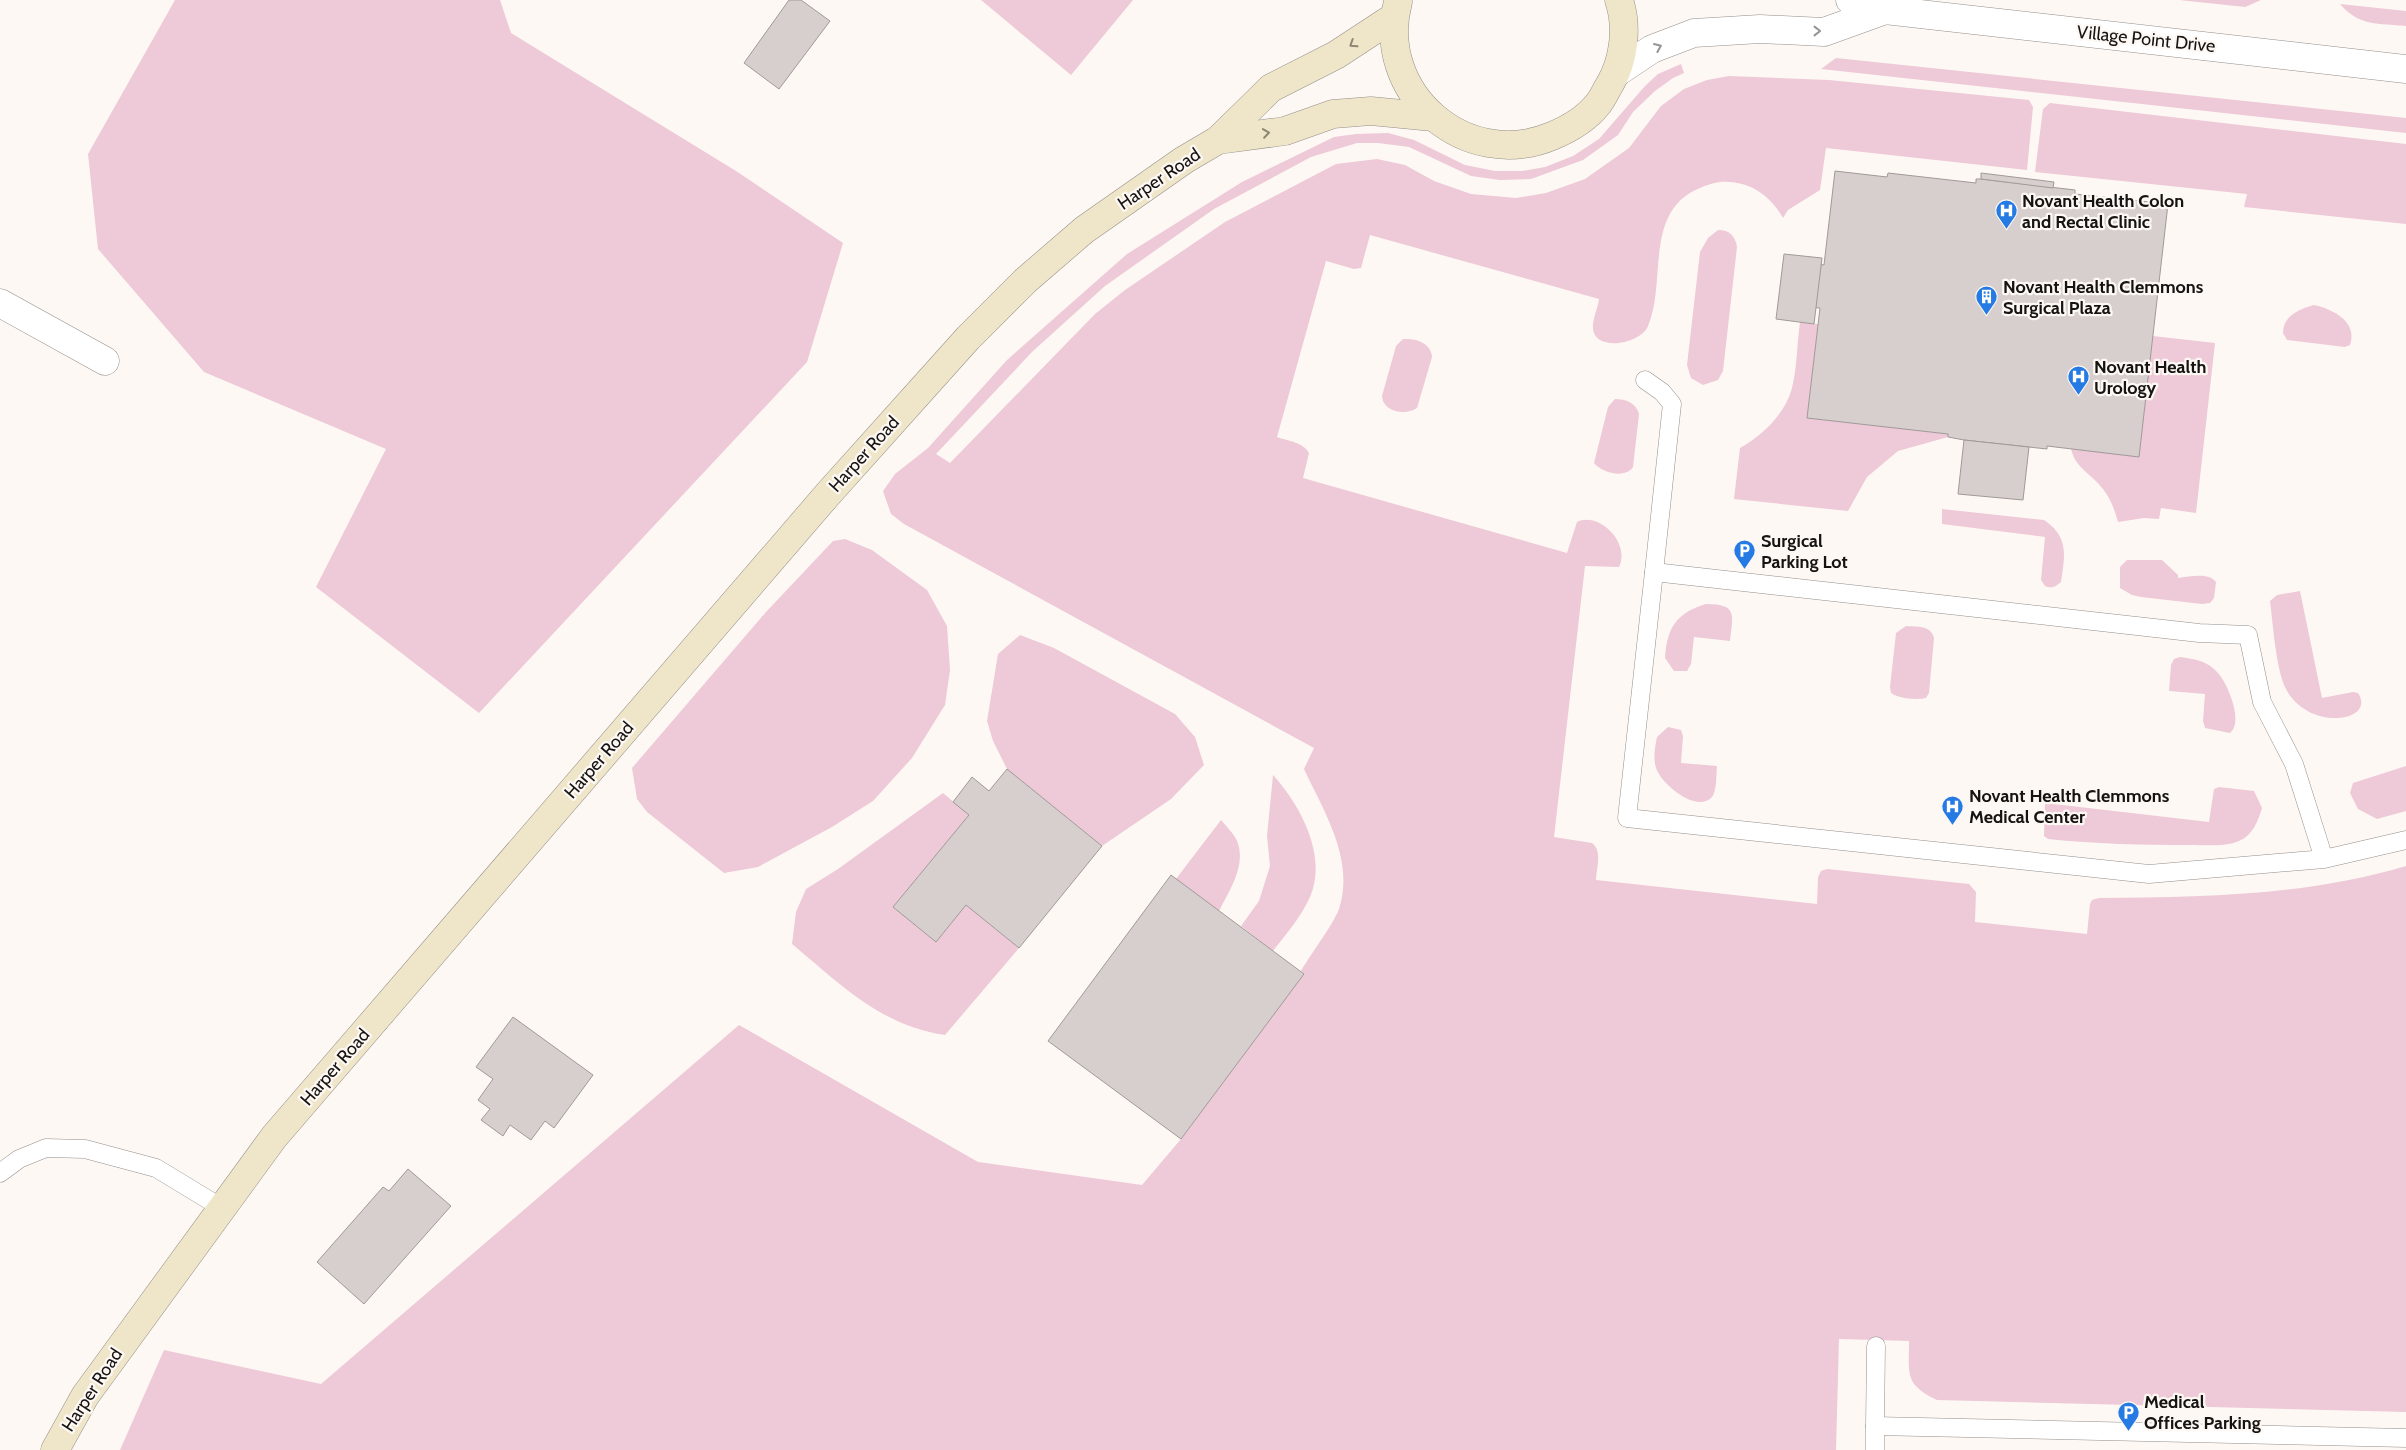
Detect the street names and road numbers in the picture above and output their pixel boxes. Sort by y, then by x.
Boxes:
street label: Village Point Drive [2076,21,2216,57]
street label: Harper Road [1114,143,1204,215]
street label: Harper Road [824,411,904,497]
street label: Harper Road [560,717,638,803]
street label: Harper Road [296,1024,374,1110]
street label: Harper Road [57,1344,127,1436]

